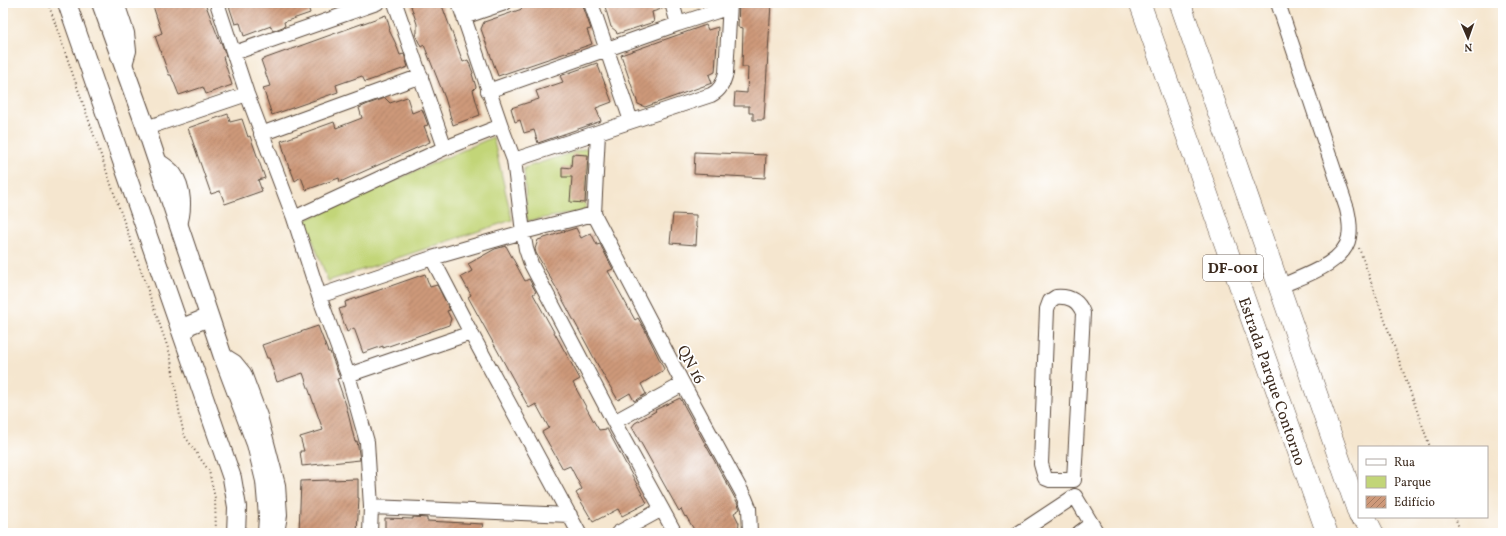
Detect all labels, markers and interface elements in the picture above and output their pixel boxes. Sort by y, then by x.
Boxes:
north arrow [1448,18,1488,58]
text: N [1464,39,1473,54]
road number: DF-001 [1203,255,1263,281]
street label: Estrada Parque Contorno [1232,295,1310,469]
street label: QN 16 [671,342,710,388]
legend [1358,446,1488,518]
text: Rua [1394,455,1415,471]
text: Parque [1394,475,1431,491]
text: Edifício [1394,495,1435,511]

